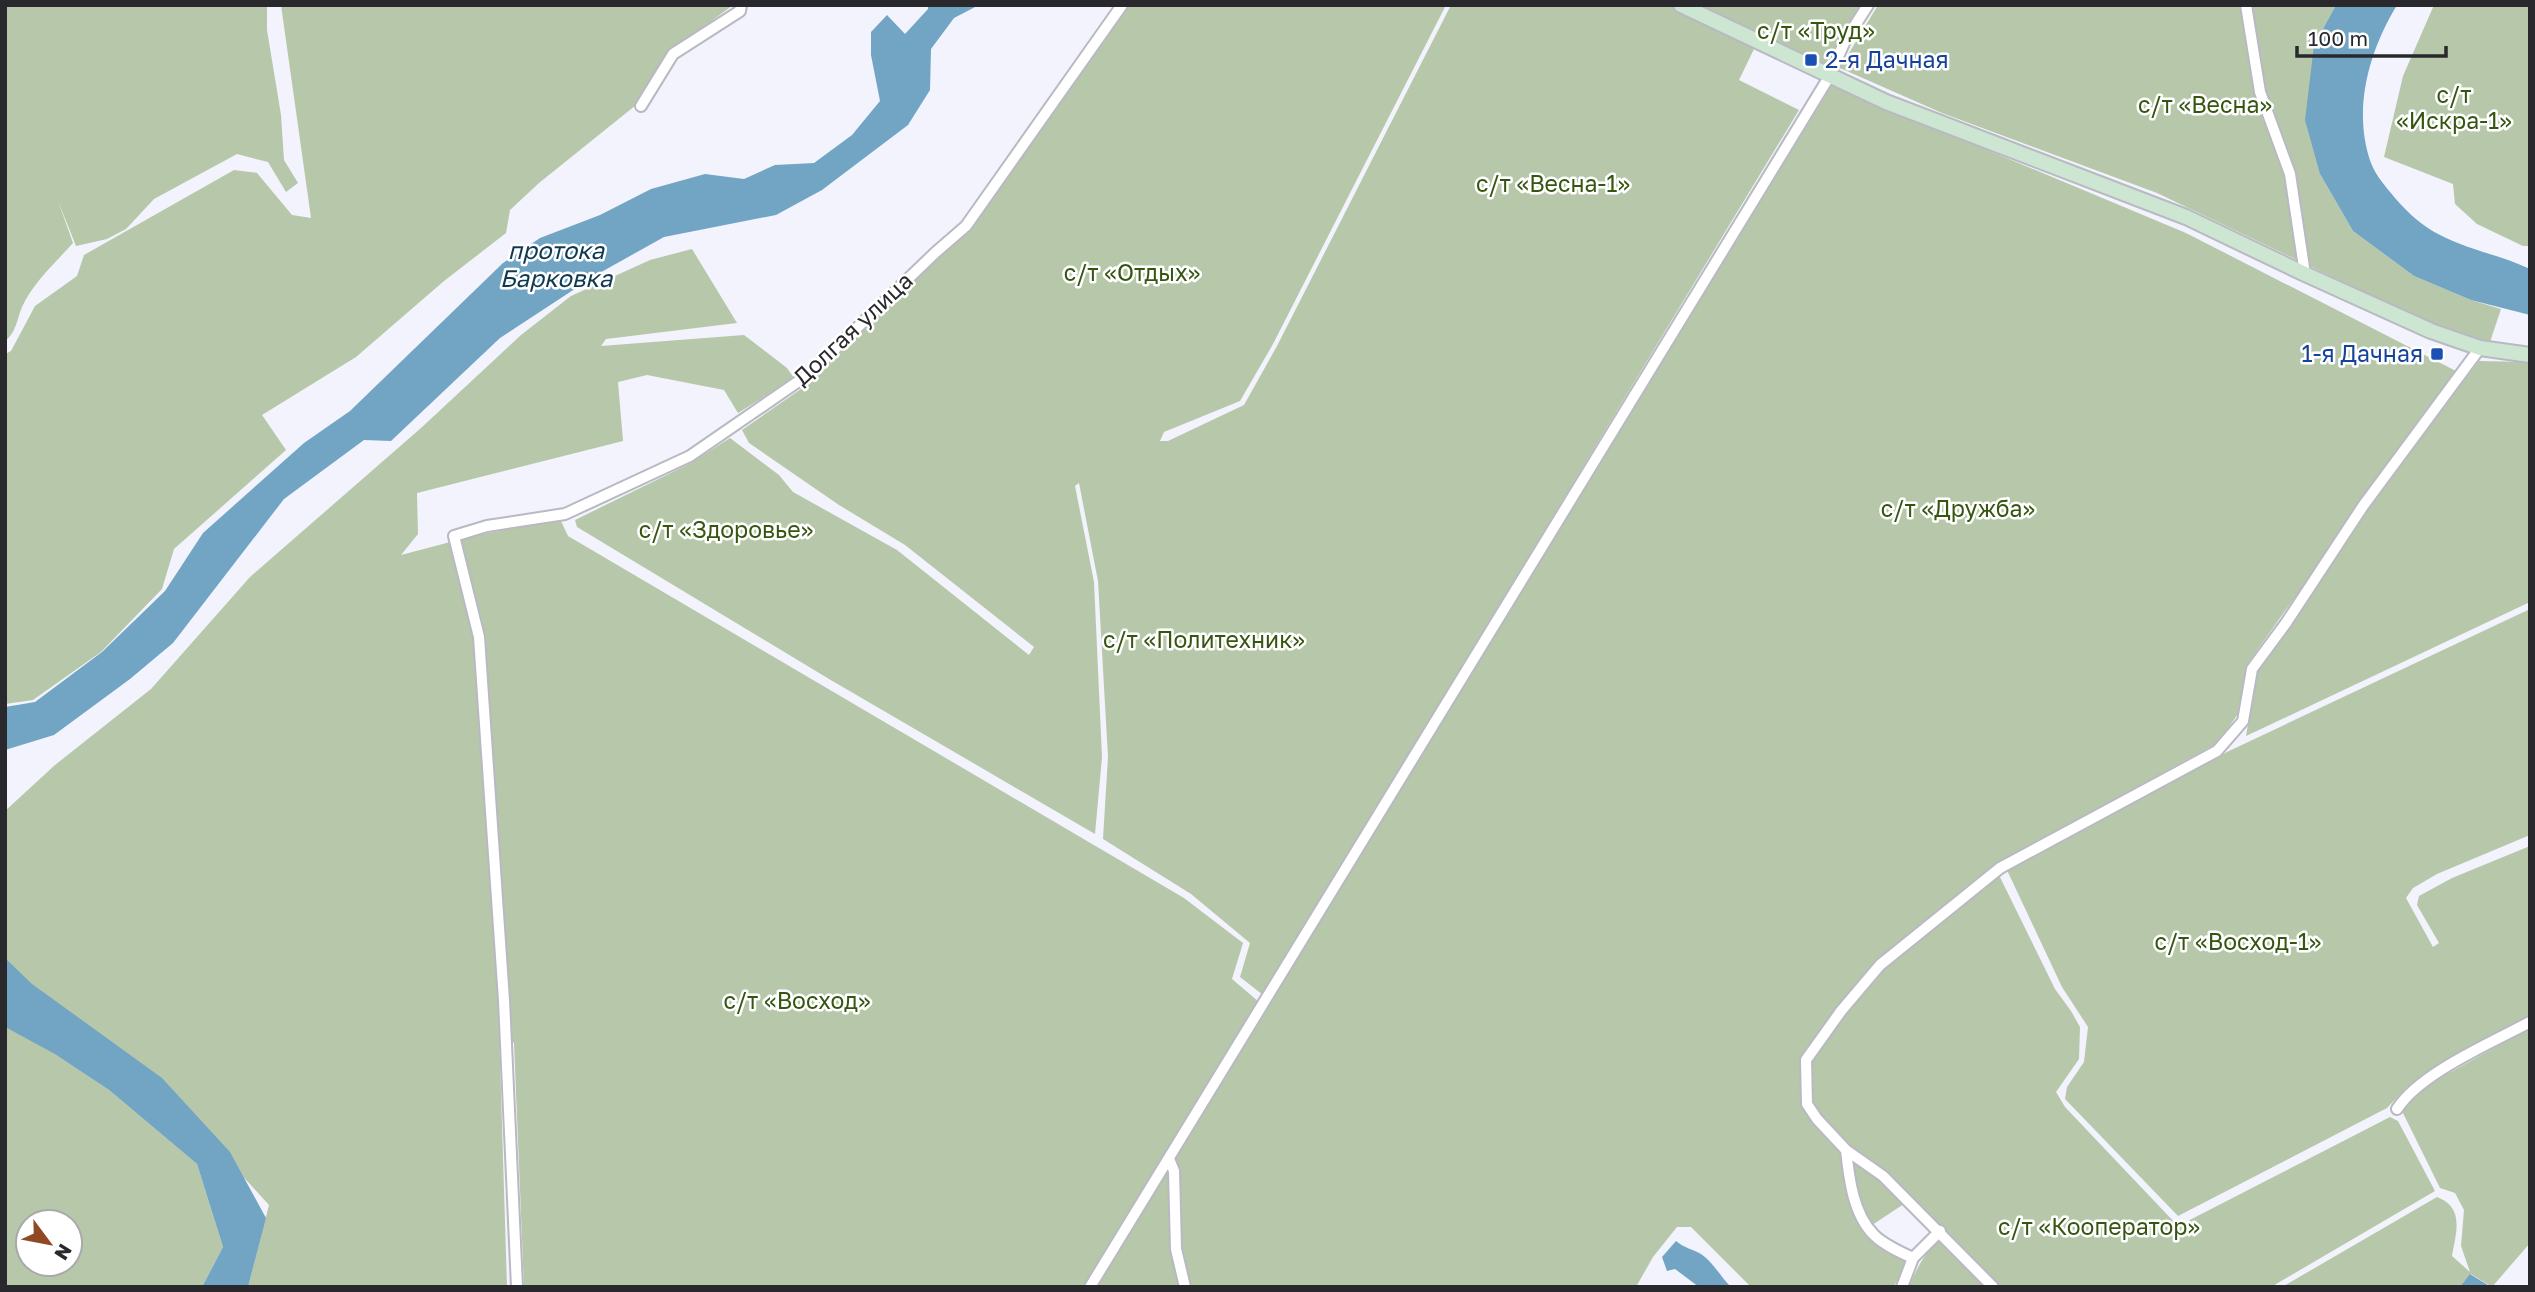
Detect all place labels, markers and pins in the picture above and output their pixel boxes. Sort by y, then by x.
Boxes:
place label: 2-я Дачная [1825,45,1949,73]
marker: 2-я Дачная [1803,52,1819,68]
place label: 1-я Дачная [2302,339,2423,367]
marker: 1-я Дачная [2429,346,2445,362]

